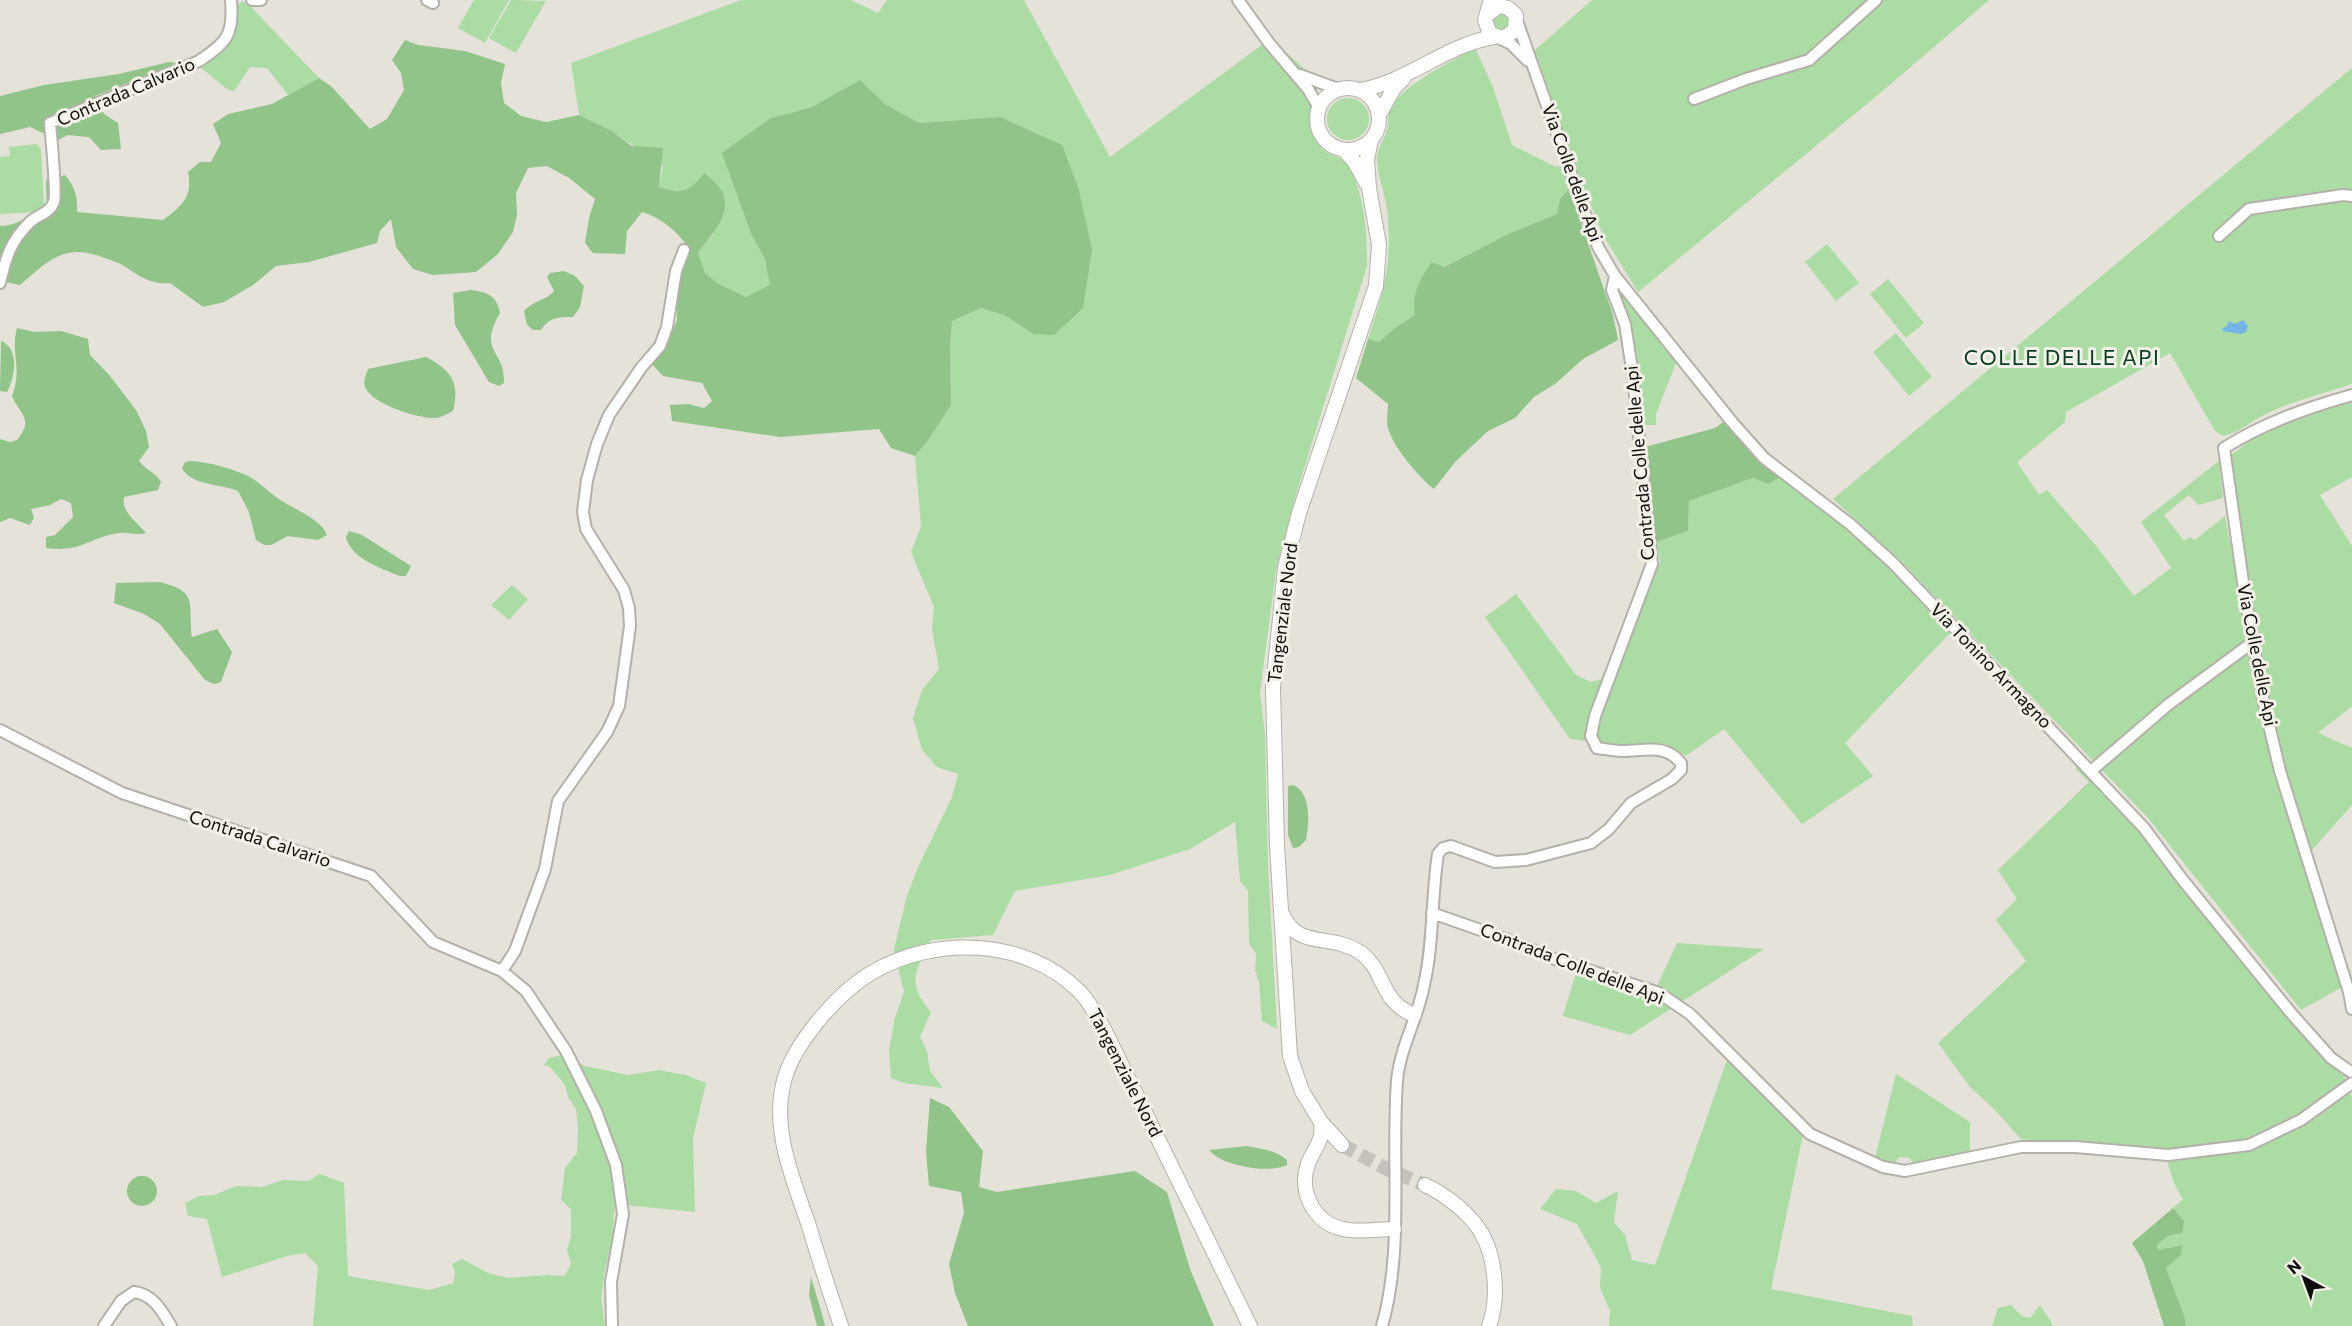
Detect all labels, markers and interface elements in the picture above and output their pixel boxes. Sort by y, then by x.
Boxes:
street label: Contrada Calvario [53,52,198,130]
street label: Via Colle delle Api [1538,101,1608,244]
district label: COLLE DELLE API [1964,344,2160,369]
street label: Contrada Colle delle Api [1620,365,1658,561]
street label: Tangenziale Nord [1262,541,1302,684]
street label: Via Colle delle Api [2233,582,2283,728]
street label: Via Tonino Armagno [1926,598,2057,733]
street label: Contrada Calvario [187,805,334,871]
street label: Contrada Colle delle Api [1477,918,1667,1008]
street label: Tangenziale Nord [1084,1005,1168,1140]
north arrow [2274,1248,2334,1308]
text: N [2283,1255,2305,1277]

